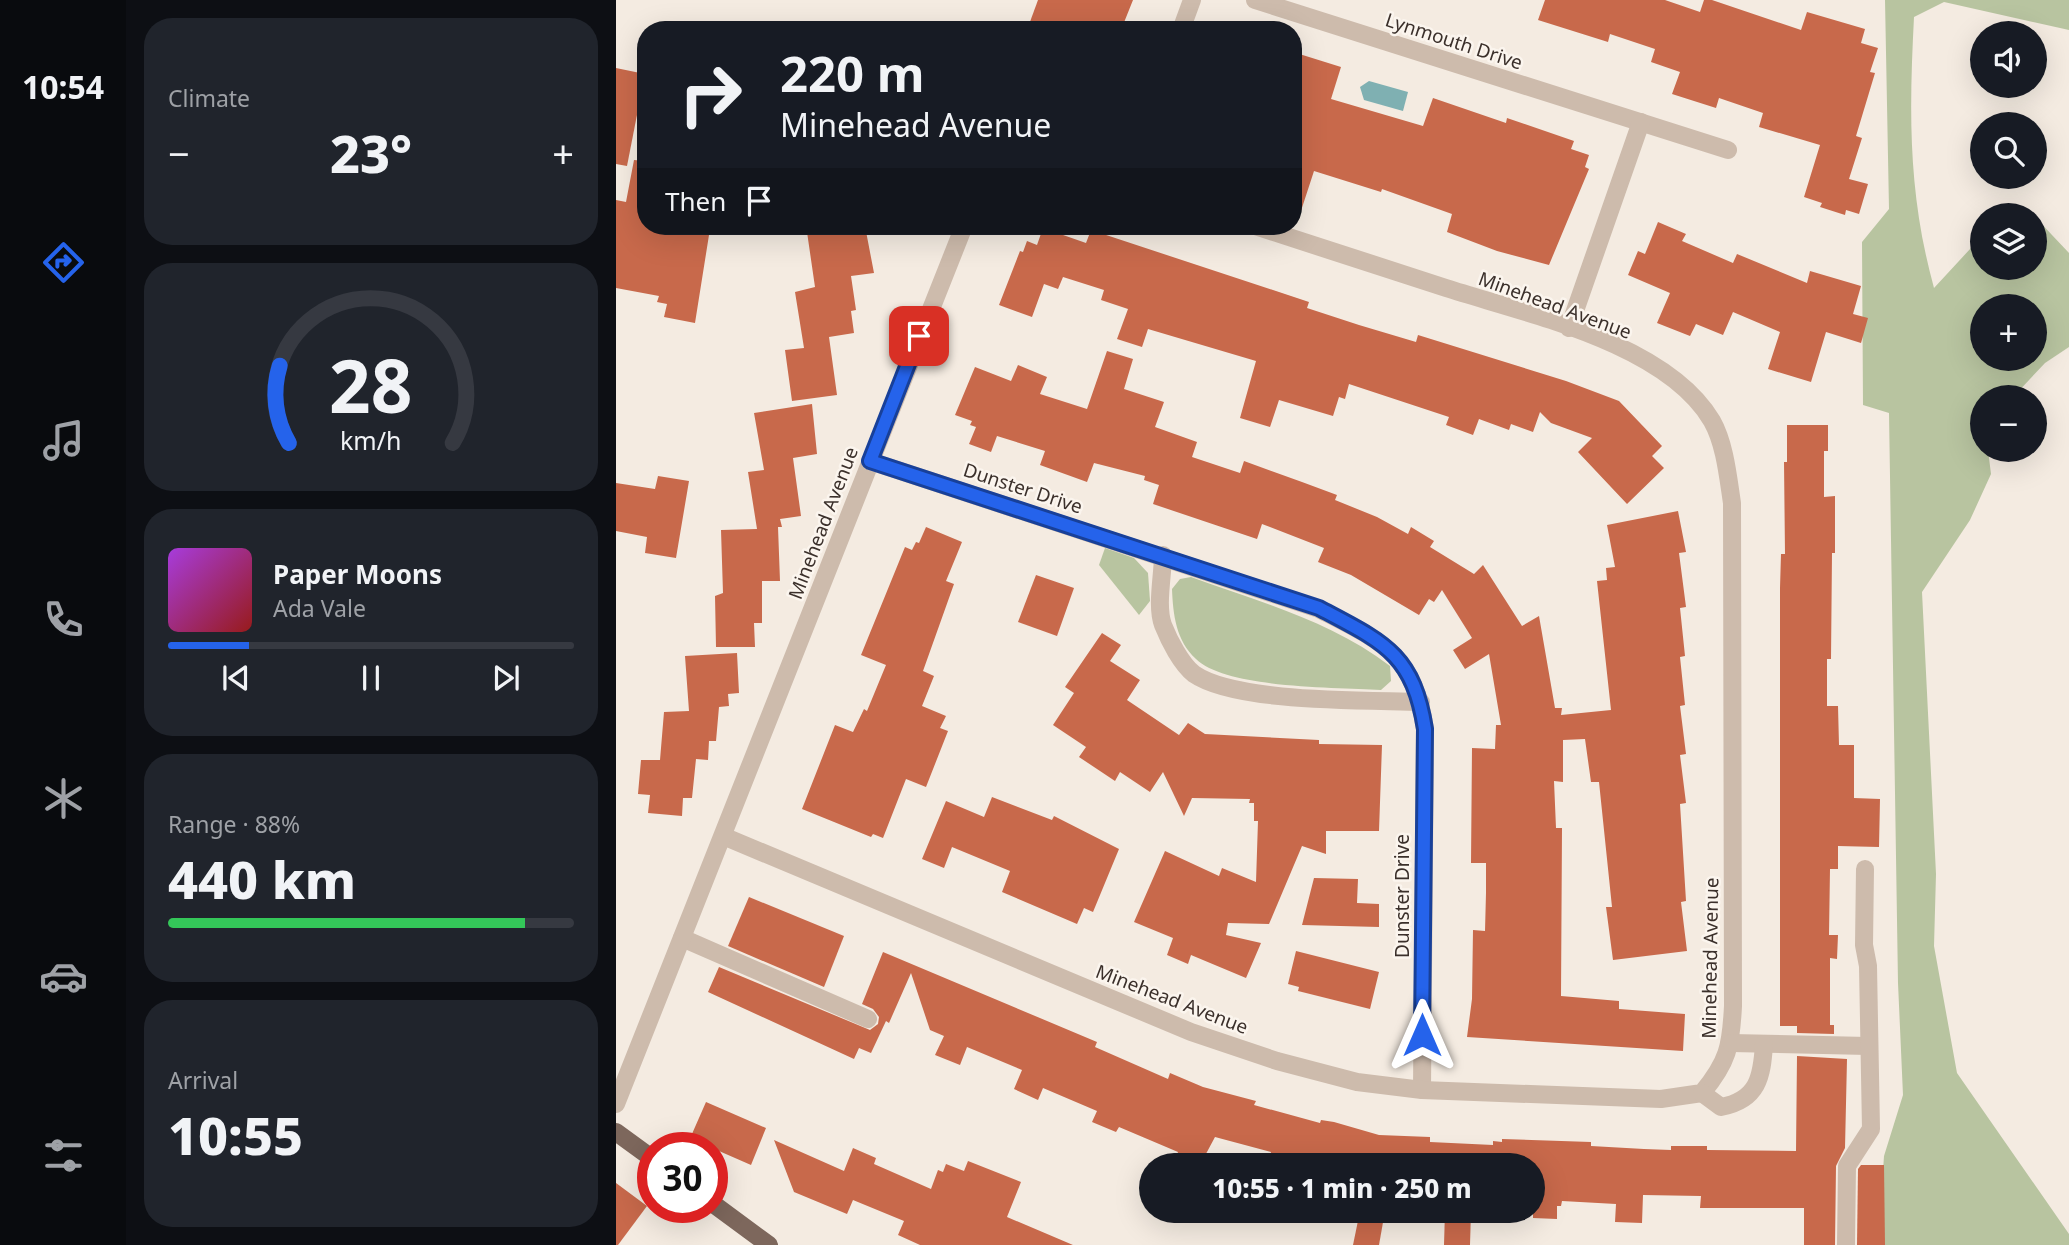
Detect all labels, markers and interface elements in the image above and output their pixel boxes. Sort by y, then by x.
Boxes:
street label: Lynmouth Drive [1382,7,1526,75]
map controls [1970,21,2047,462]
button: sound [1970,21,2047,98]
text: 220 m [780,40,925,106]
icon: right [665,49,756,140]
text: 10:54 [22,65,104,108]
text: Climate [168,82,250,114]
text: Minehead Avenue [780,103,1051,146]
button: search [1970,112,2047,189]
text: 23° [330,117,412,188]
text: − [168,127,190,179]
text: + [552,127,574,179]
icon: arrive [740,182,778,220]
text: Then [665,183,726,219]
button: layers [1970,203,2047,280]
icon: directions [39,238,88,287]
street label: Minehead Avenue [1475,265,1635,345]
button: + [1970,294,2047,371]
pin [889,306,949,366]
icon: arrive [900,317,938,355]
text: 28 [329,336,413,435]
button: − [1970,385,2047,462]
icon: music [39,416,88,465]
text: km/h [340,423,402,457]
street label: Minehead Avenue [782,443,864,603]
street label: Dunster Drive [960,457,1086,519]
text: Paper Moons [273,556,442,592]
text: Ada Vale [273,592,366,624]
icon: phone [39,595,88,644]
icon: previous [217,659,255,697]
icon: pause [352,659,390,697]
icon: next [487,659,525,697]
icon: climate [39,774,88,823]
text: Range · 88% [168,808,300,840]
street label: Dunster Drive [1389,834,1415,958]
text: 440 km [168,843,356,914]
street label: Minehead Avenue [1696,877,1724,1039]
icon: car [39,952,88,1001]
street label: Minehead Avenue [1092,958,1252,1040]
position arrow [1385,998,1459,1072]
text: Arrival [168,1064,238,1096]
text: 10:55 [168,1099,303,1170]
icon: filters [39,1131,88,1180]
speed limit sign: 30 [637,1132,728,1223]
text: 10:55 · 1 min · 250 m [1212,1170,1472,1206]

